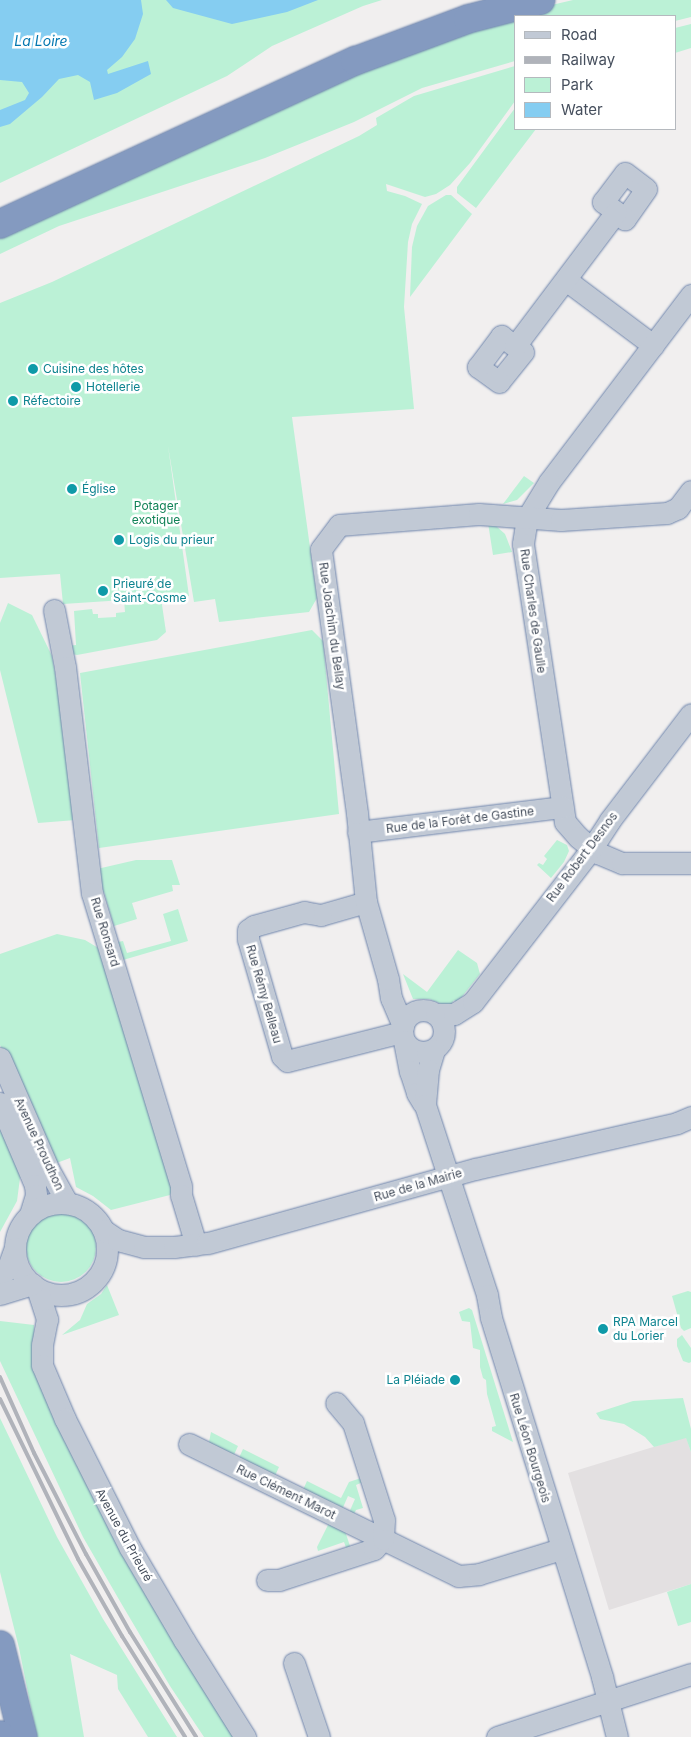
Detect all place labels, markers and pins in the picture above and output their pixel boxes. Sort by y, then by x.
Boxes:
place label: Cuisine des hôtes [43,362,144,376]
marker: Cuisine des hôtes [27,363,39,375]
place label: Hotellerie [86,380,140,394]
marker: Hotellerie [70,381,82,393]
place label: Réfectoire [23,394,81,408]
marker: Réfectoire [7,395,19,407]
place label: Église [82,482,116,496]
marker: Église [66,483,78,495]
place label: Logis du prieur [129,533,214,547]
marker: Logis du prieur [113,534,125,546]
place label: Prieuré de Saint-Cosme [113,577,186,605]
marker: Prieuré de Saint-Cosme [97,585,109,597]
place label: RPA Marcel du Lorier [613,1315,678,1343]
marker: RPA Marcel du Lorier [597,1323,609,1335]
place label: La Pléiade [387,1373,445,1387]
marker: La Pléiade [449,1374,461,1386]

